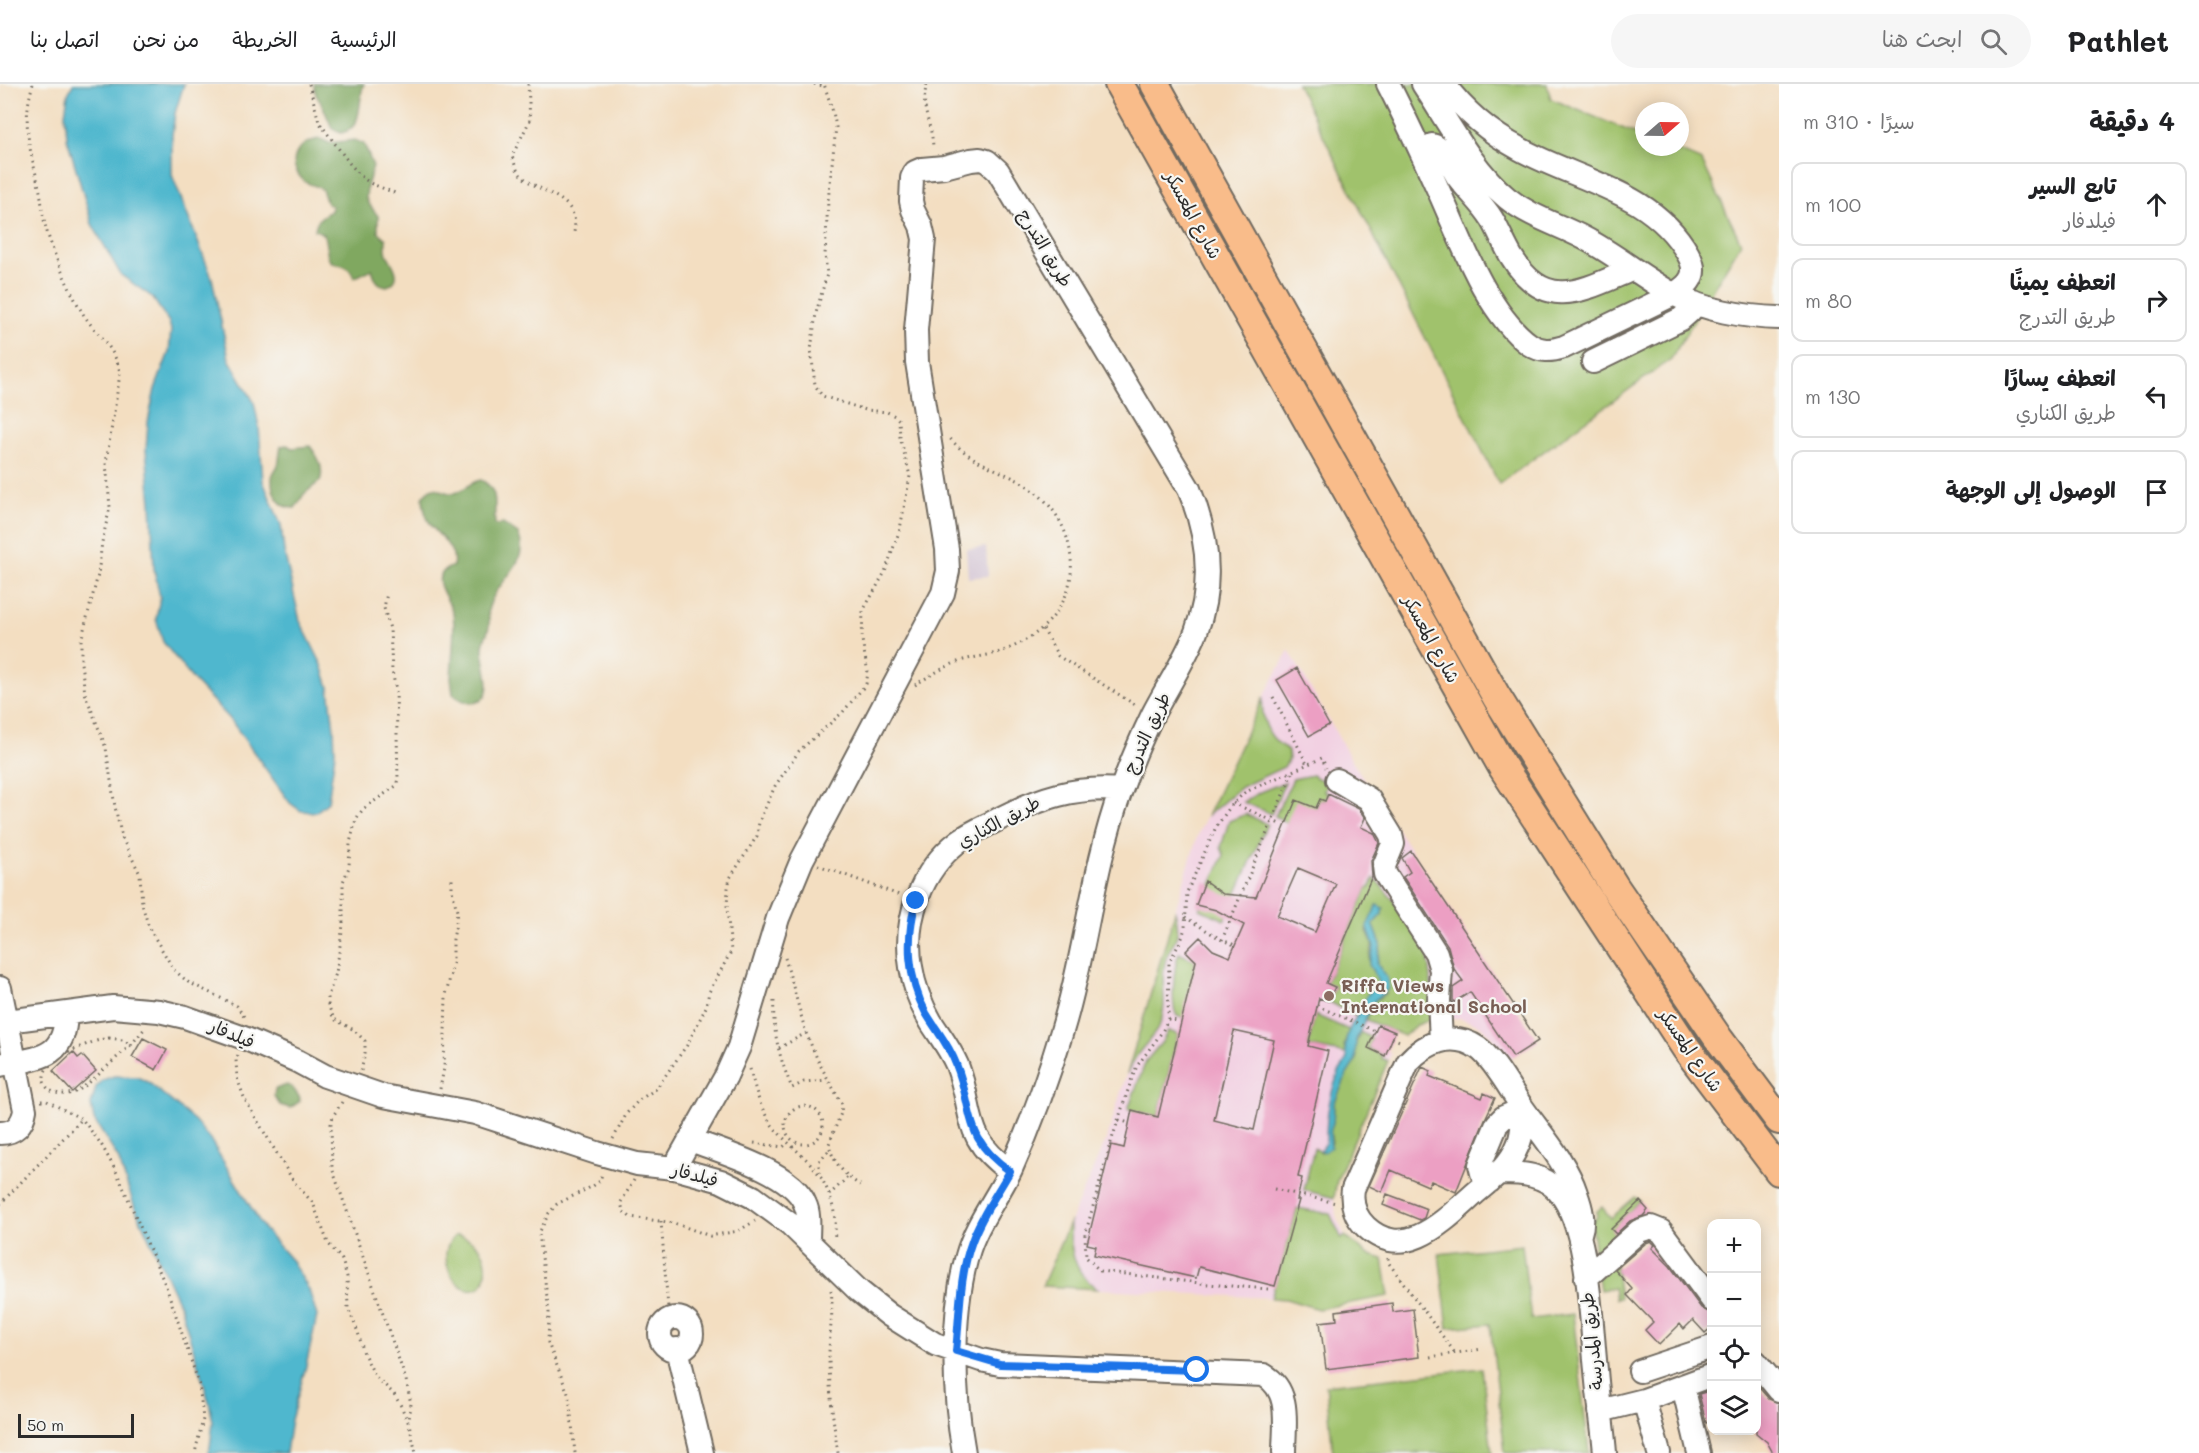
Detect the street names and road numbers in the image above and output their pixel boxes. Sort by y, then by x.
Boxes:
street label: شارع المعسكر [1158,164,1228,263]
street label: طريق التدرج [1012,204,1079,292]
street label: شارع المعسكر [1396,588,1466,687]
street label: طريق التدرج [1117,688,1176,778]
street label: طريق الكناري [953,789,1045,855]
street label: شارع المعسكر [1651,1001,1729,1097]
street label: فيلدفار [204,1012,259,1053]
street label: فيلدفار [668,1156,721,1192]
street label: طريق المدرسة [1574,1291,1608,1391]

